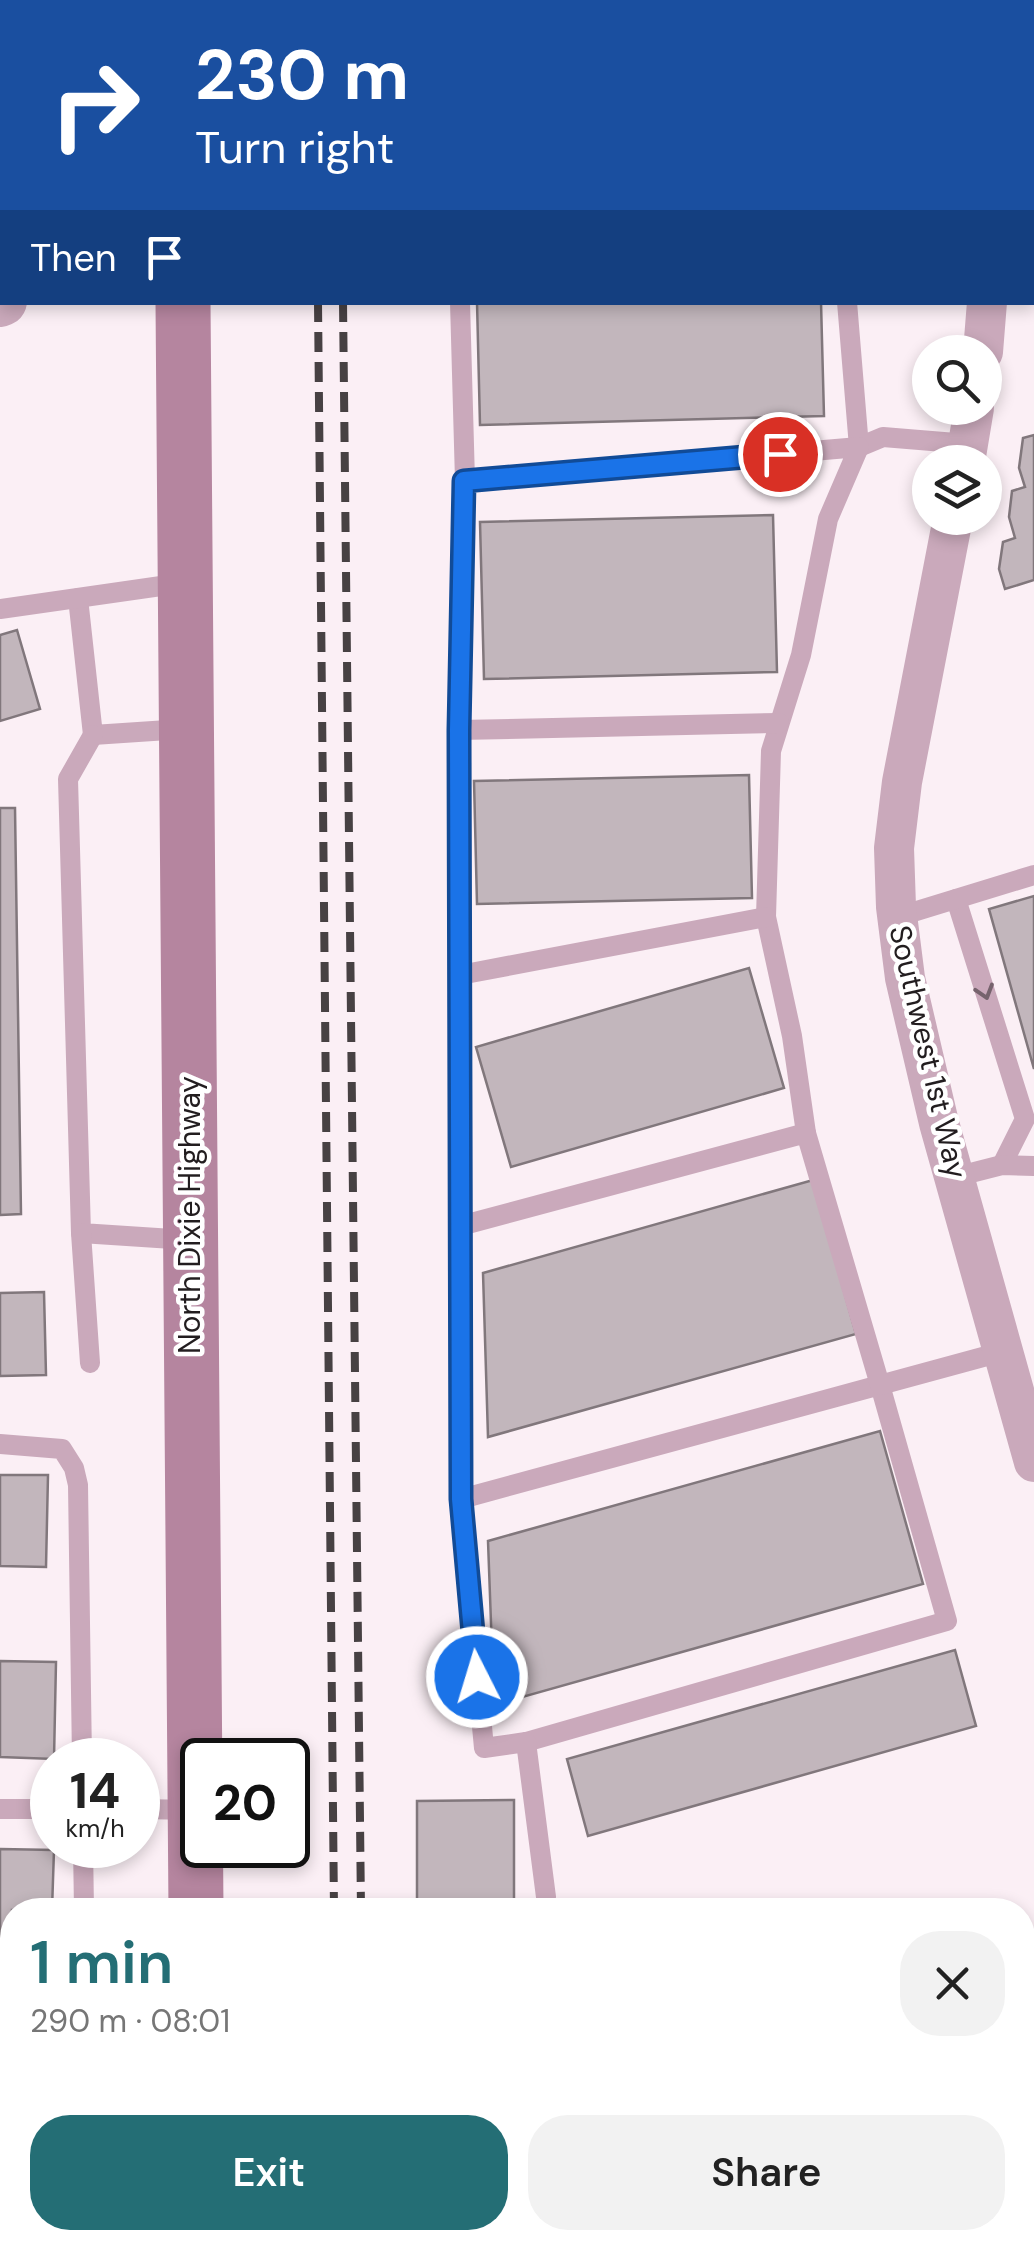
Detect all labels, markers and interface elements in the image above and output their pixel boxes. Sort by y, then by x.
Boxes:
text: 230 m [195,30,409,121]
icon: right [30,40,160,170]
text: Turn right [195,118,394,177]
icon: arrive [137,230,192,285]
text: Then [30,233,117,283]
map controls [912,335,1002,535]
button: search [912,335,1002,425]
pin [738,412,823,497]
icon: arrive [753,427,808,482]
button: layers [912,445,1002,535]
street label: Southwest 1st Way [880,922,977,1183]
one-way arrow [973,983,994,1000]
street label: North Dixie Highway [170,1076,209,1354]
position arrow [425,1625,529,1729]
speed limit sign: 20 [180,1738,310,1868]
text: 14 [70,1758,120,1824]
text: km/h [65,1812,125,1845]
text: 1 min [30,1923,173,2002]
button: close [900,1931,1005,2036]
text: 290 m · 08:01 [30,2000,230,2042]
button: Exit [30,2115,508,2230]
button: Share [528,2115,1005,2230]

